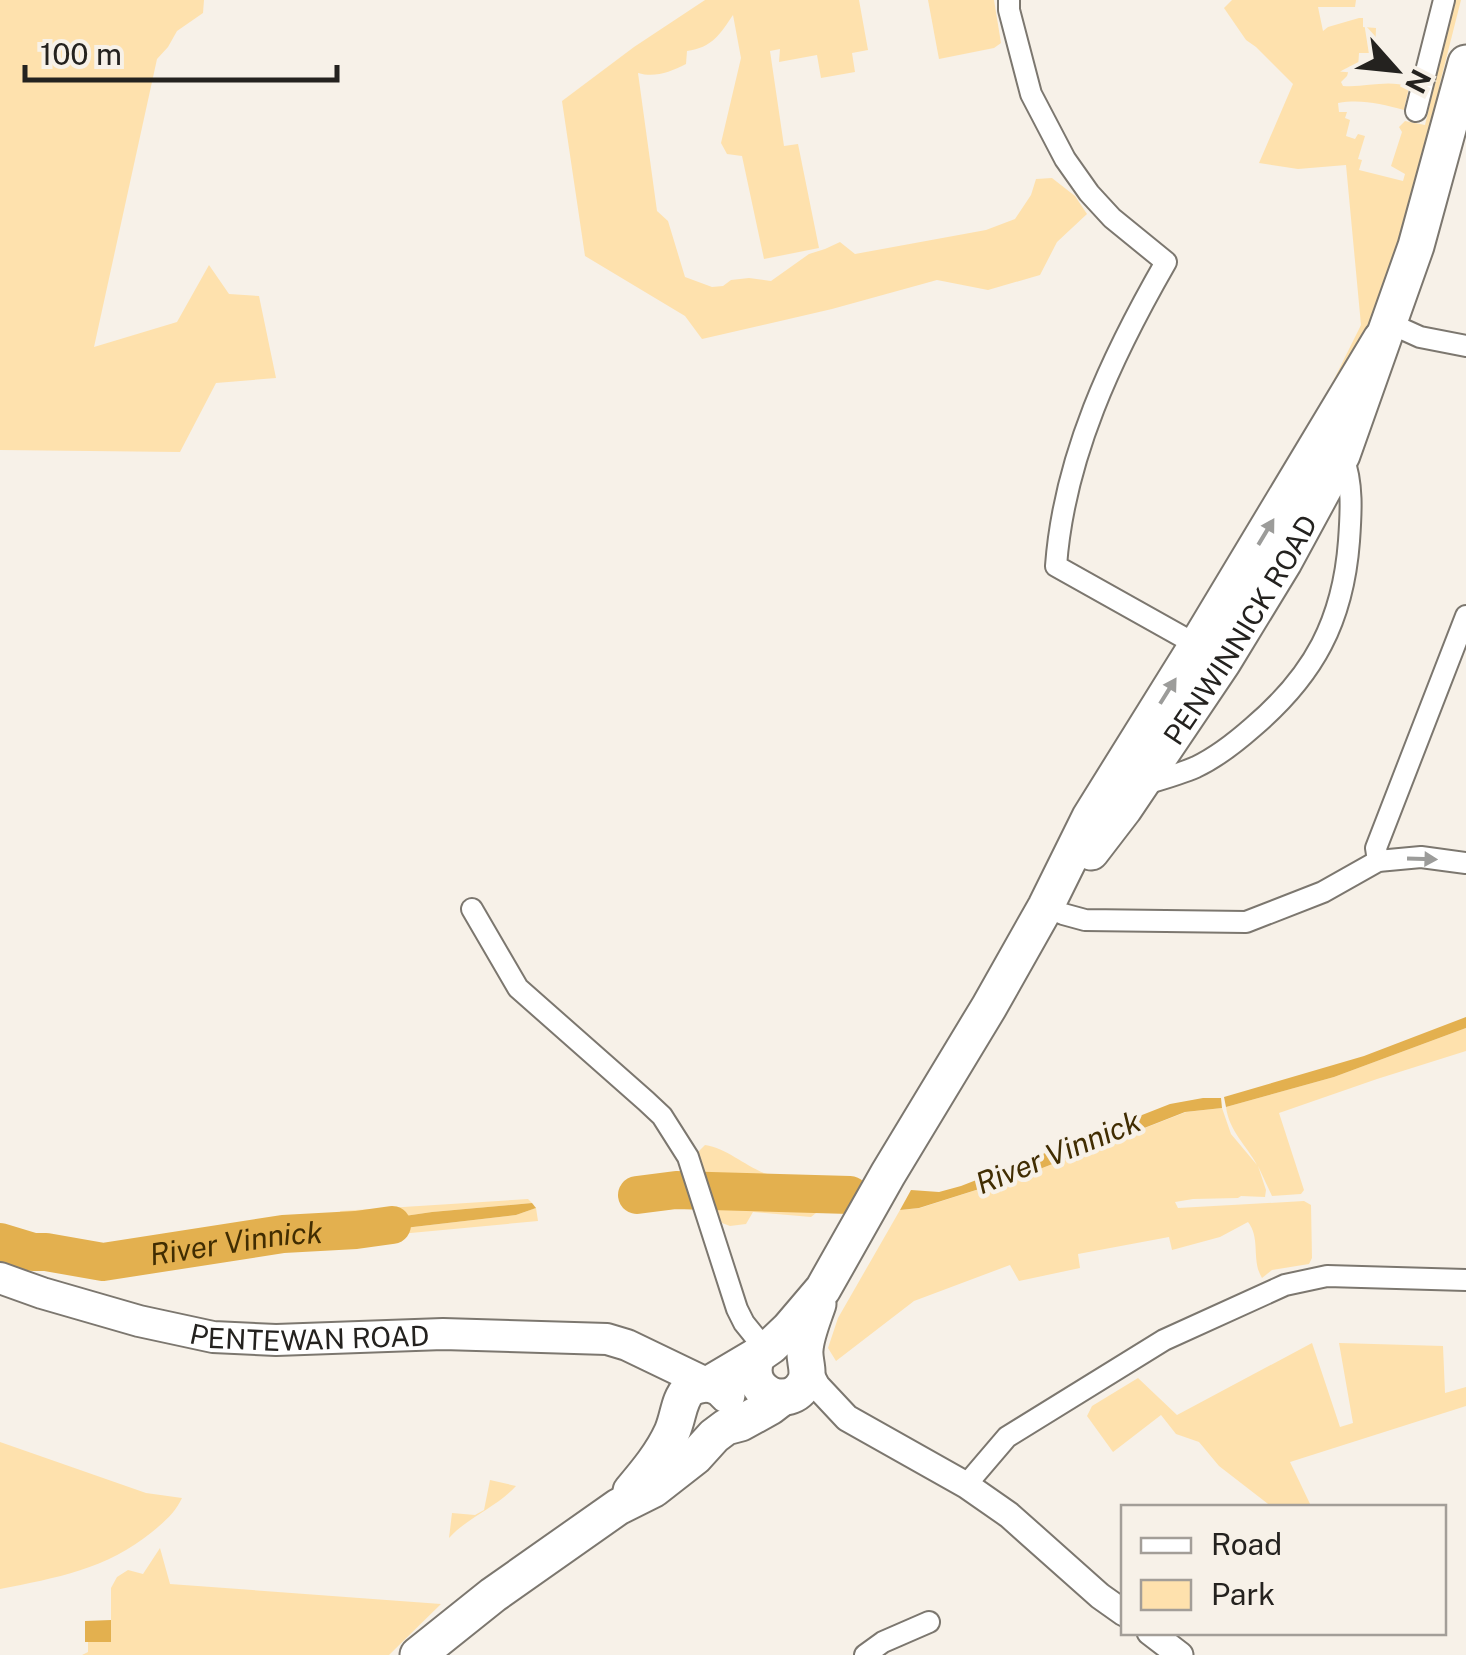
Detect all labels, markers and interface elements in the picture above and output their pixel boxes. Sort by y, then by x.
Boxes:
scale bar [25,20,338,82]
north arrow [1346,20,1446,120]
text: 100 m [40,36,122,72]
text: N [1399,64,1438,99]
street label: PENWINNICK ROAD [1156,509,1323,750]
one-way arrow [1257,518,1274,546]
one-way arrow [1159,677,1176,705]
one-way arrow [1407,852,1438,868]
water label: River Vinnick [970,1102,1146,1201]
water label: River Vinnick [147,1214,324,1272]
street label: PENTEWAN ROAD [187,1316,430,1357]
legend [1121,1505,1446,1635]
text: Road [1211,1526,1282,1562]
text: Park [1211,1576,1275,1612]

